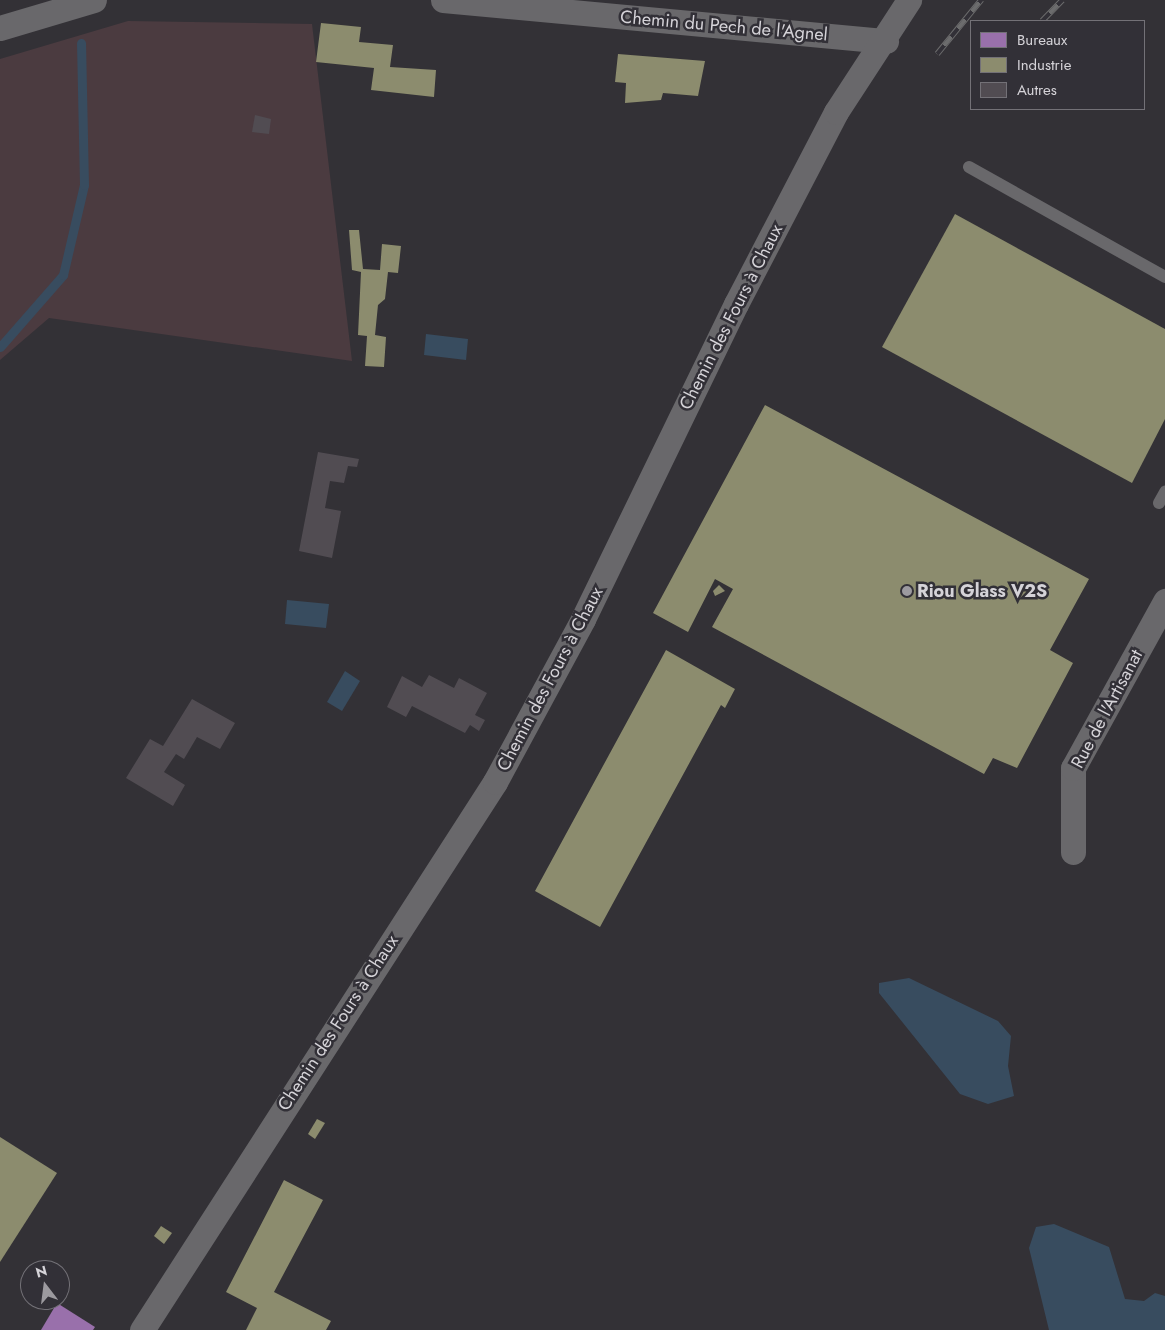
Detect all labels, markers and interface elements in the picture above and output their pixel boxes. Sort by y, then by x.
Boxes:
street label: Chemin du Pech de l'Agnel [619,6,829,46]
legend [970,20,1145,110]
text: Bureaux [1017,29,1067,51]
text: Industrie [1017,54,1071,76]
text: Autres [1017,79,1057,101]
street label: Chemin des Fours à Chaux [675,221,787,413]
place label: Riou Glass V2S [917,580,1047,602]
street label: Chemin des Fours à Chaux [492,583,608,775]
marker: Riou Glass V2S [901,585,913,597]
street label: Rue de l'Artisanat [1067,646,1147,772]
street label: Chemin des Fours à Chaux [273,931,403,1115]
north arrow [20,1260,70,1310]
text: N [33,1260,49,1283]

